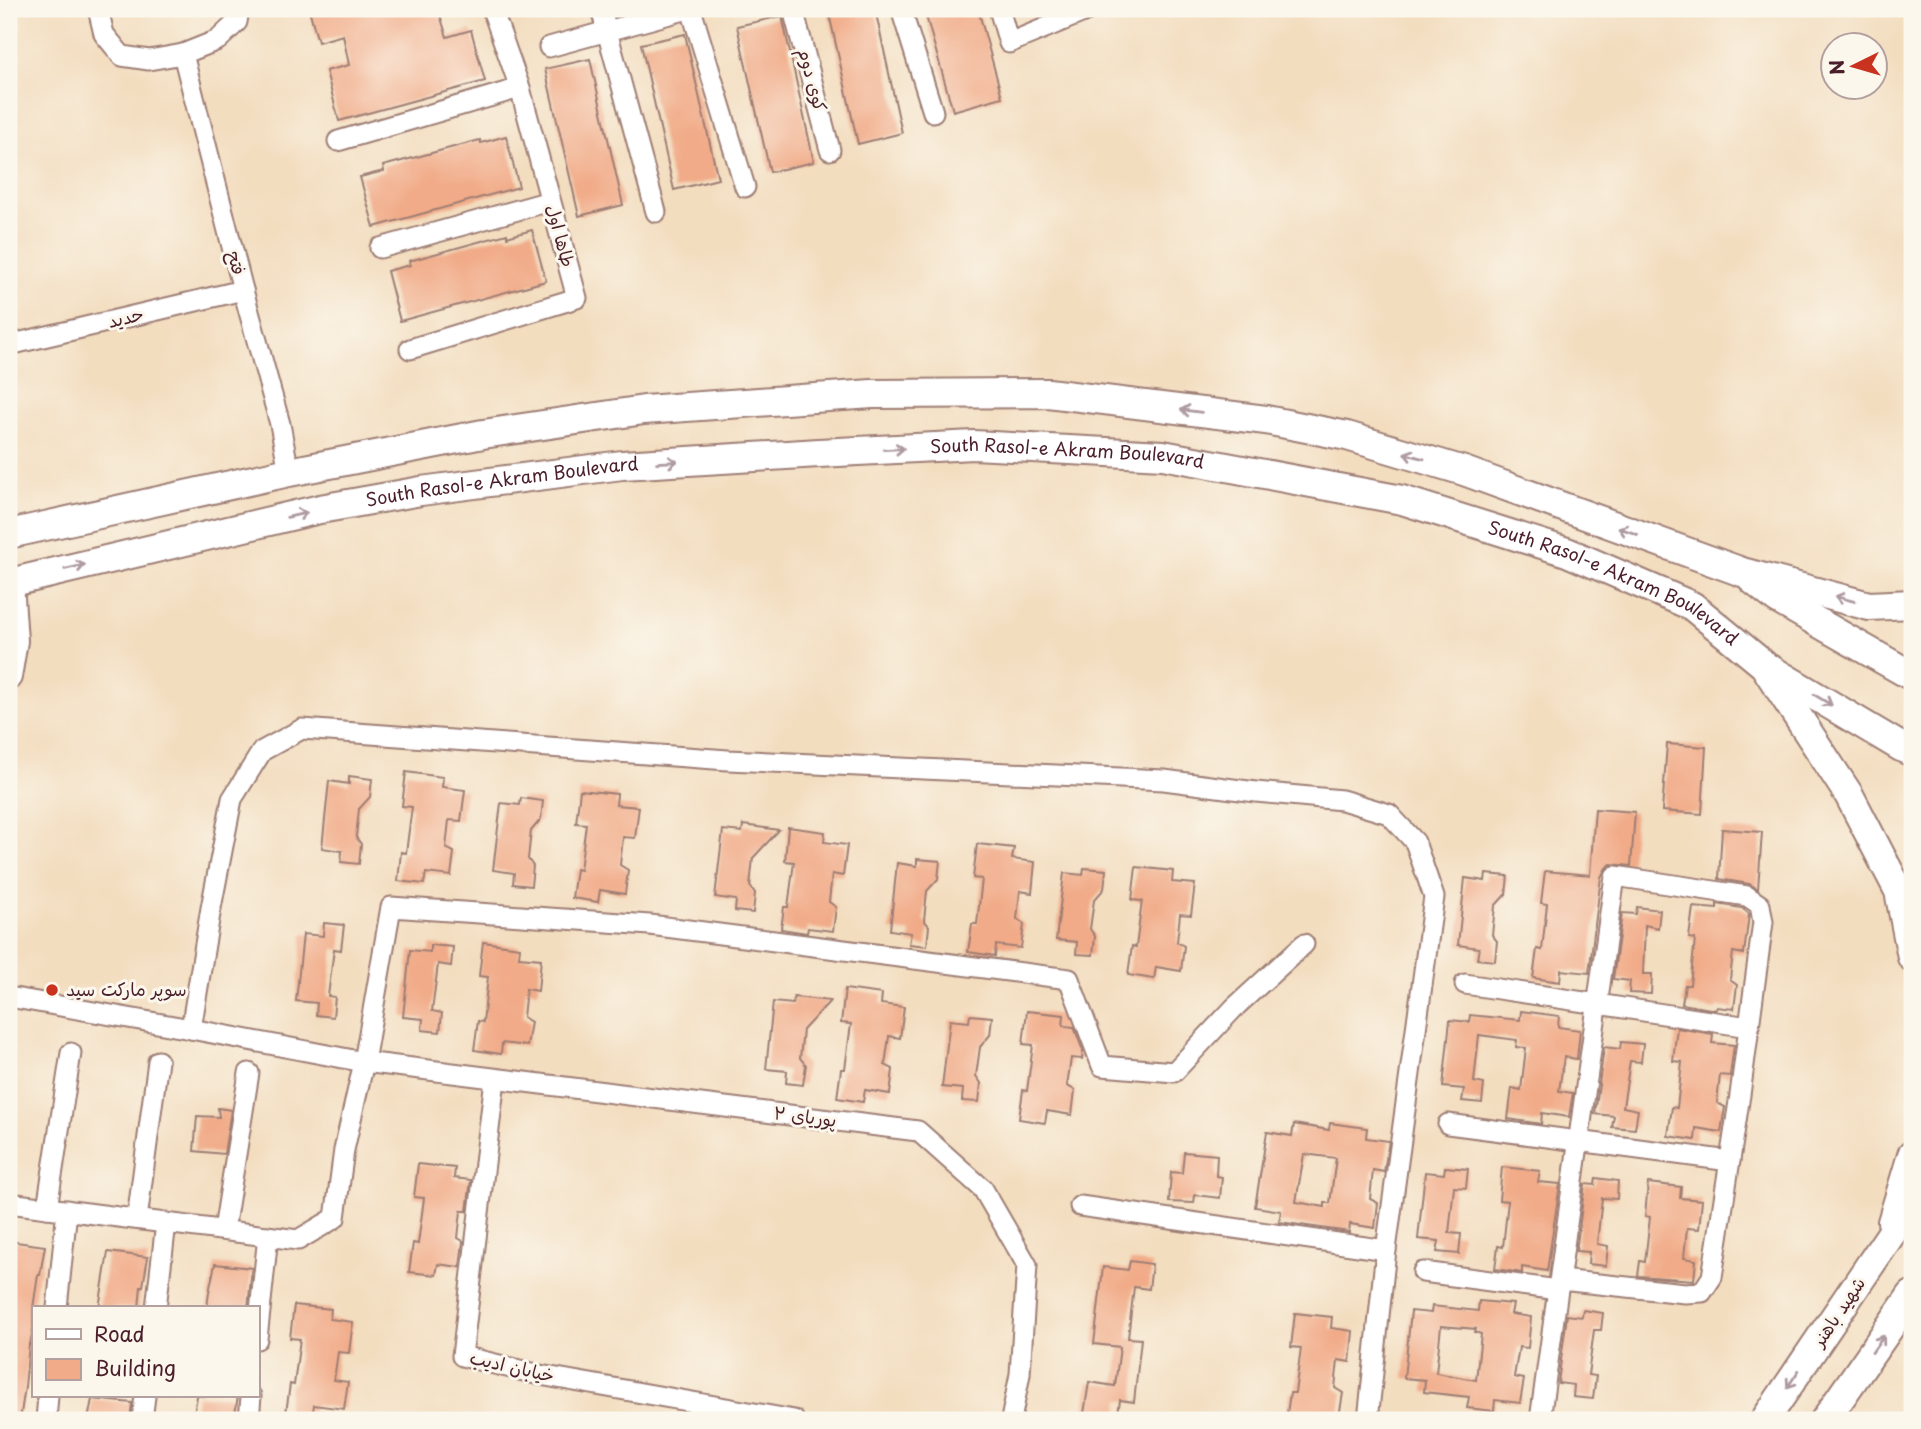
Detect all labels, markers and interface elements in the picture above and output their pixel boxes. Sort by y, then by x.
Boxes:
north arrow [1820,32,1890,102]
street label: کوی دوم [790,45,835,115]
text: N [1821,59,1851,76]
street label: طاها اول [540,201,583,270]
street label: فتح [221,248,253,278]
street label: حدید [105,299,146,334]
one-way arrow [1180,404,1203,417]
street label: South Rasol-e Akram Boulevard [929,430,1207,474]
one-way arrow [882,443,905,456]
one-way arrow [1403,448,1425,461]
street label: South Rasol-e Akram Boulevard [364,449,639,513]
one-way arrow [655,456,678,469]
one-way arrow [285,508,307,521]
street label: South Rasol-e Akram Boulevard [1485,513,1745,651]
one-way arrow [1618,524,1640,536]
one-way arrow [63,560,86,573]
one-way arrow [1834,592,1856,605]
one-way arrow [1812,694,1832,708]
place label: سوپر مارکت سید [66,975,187,1002]
marker: سوپر مارکت سید [44,982,60,998]
street label: پوریای ۲ [772,1098,838,1133]
street label: شهید باهنر [1803,1271,1871,1353]
legend [32,1306,259,1398]
text: Road [94,1317,145,1349]
one-way arrow [1871,1335,1885,1354]
street label: خیابان ادیب [468,1343,557,1388]
text: Building [94,1351,176,1383]
one-way arrow [1786,1369,1800,1388]

